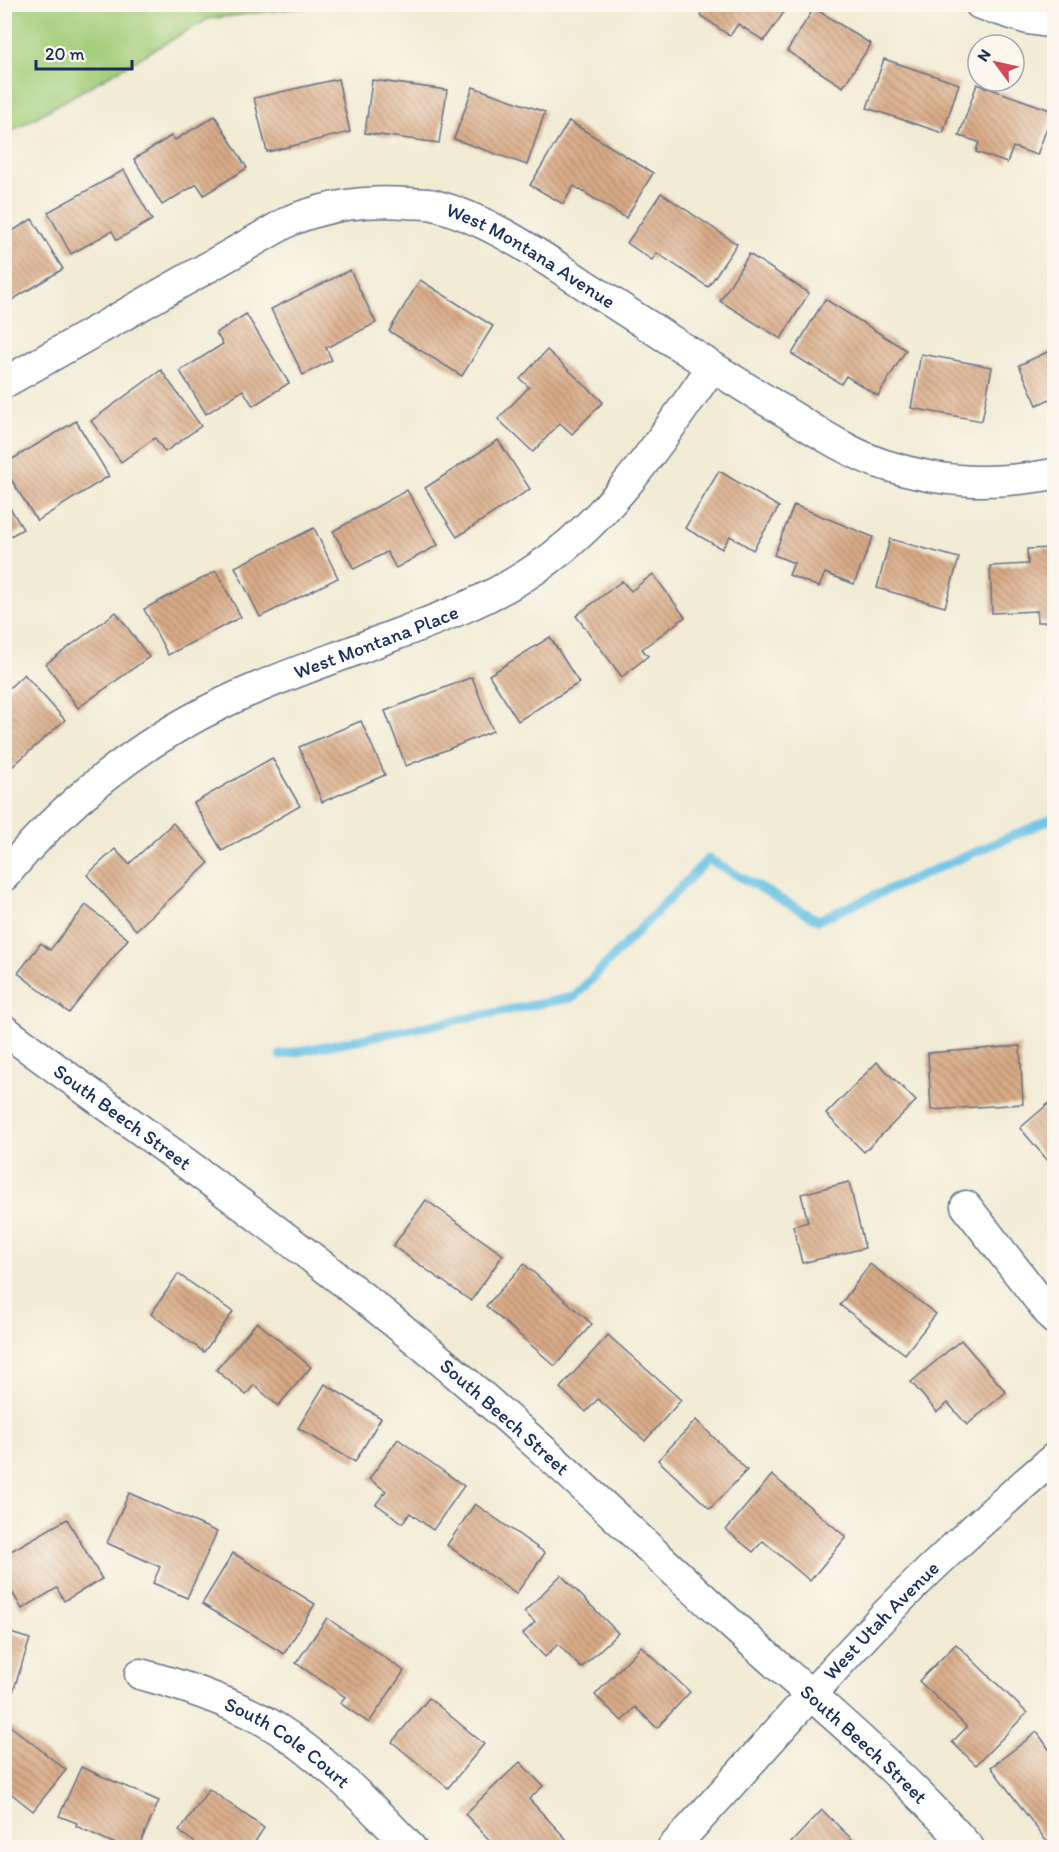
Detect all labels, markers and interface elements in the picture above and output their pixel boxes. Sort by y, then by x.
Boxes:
scale bar [36,33,132,71]
north arrow [966,33,1026,93]
text: 20 m [45,43,85,65]
text: N [973,45,995,65]
street label: West Montana Avenue [443,197,620,313]
street label: West Montana Place [290,600,462,684]
street label: South Beech Street [49,1059,196,1175]
street label: South Beech Street [435,1353,574,1480]
street label: West Utah Avenue [818,1556,944,1685]
street label: South Beech Street [796,1679,933,1809]
street label: South Cole Court [221,1692,356,1793]

